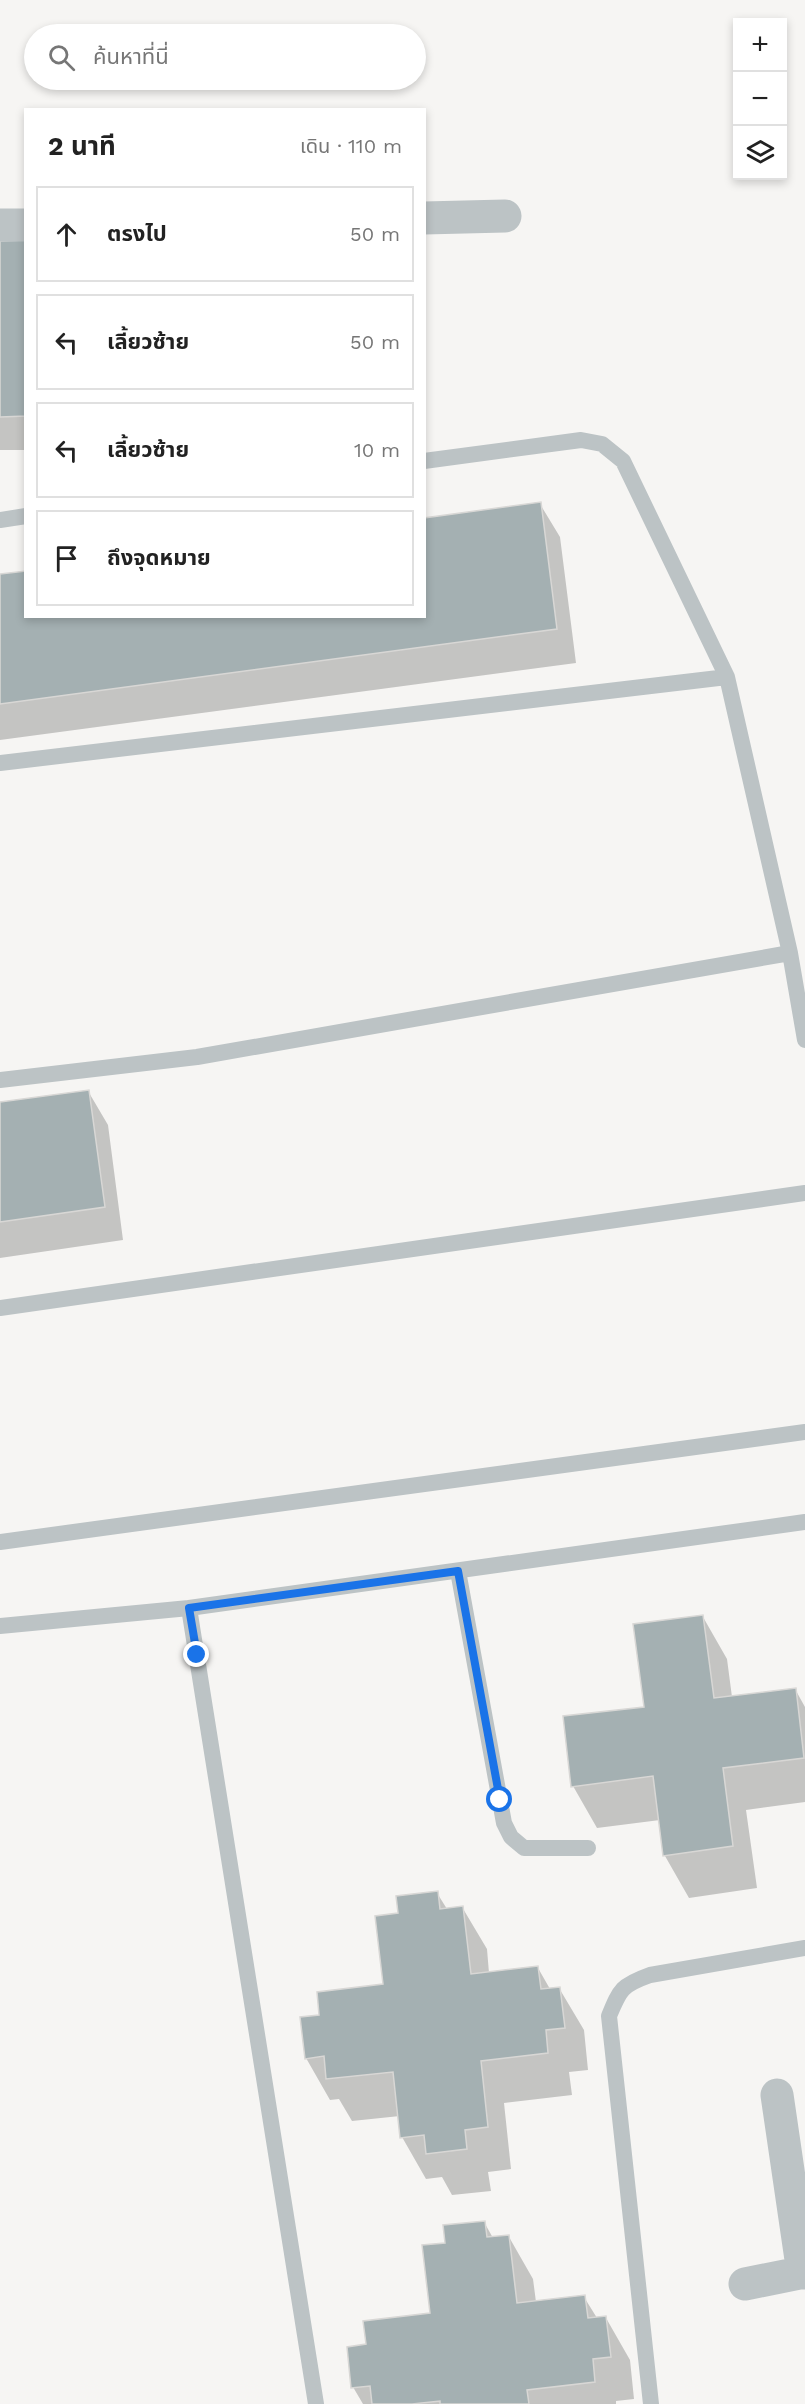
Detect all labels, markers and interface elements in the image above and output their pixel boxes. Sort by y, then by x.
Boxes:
map controls [733,18,787,180]
button: + [733,18,787,72]
search box [24,24,426,90]
icon: search [45,41,78,74]
text: ค้นหาที่นี่ [93,44,169,69]
button: − [733,72,787,126]
button: layers [733,126,787,180]
text: 2 นาที [48,131,116,161]
text: เดิน · 110 m [300,134,402,158]
icon: ahead [50,218,83,251]
text: ตรงไป [107,221,167,246]
text: 50 m [350,222,400,246]
icon: left [50,326,83,359]
text: เลี้ยวซ้าย [107,329,189,354]
text: 50 m [350,330,400,354]
icon: left [50,434,83,467]
text: เลี้ยวซ้าย [107,437,189,462]
text: 10 m [354,438,400,462]
icon: arrive [50,542,83,575]
text: ถึงจุดหมาย [107,545,211,570]
route end [183,1641,209,1667]
route start [486,1786,512,1812]

